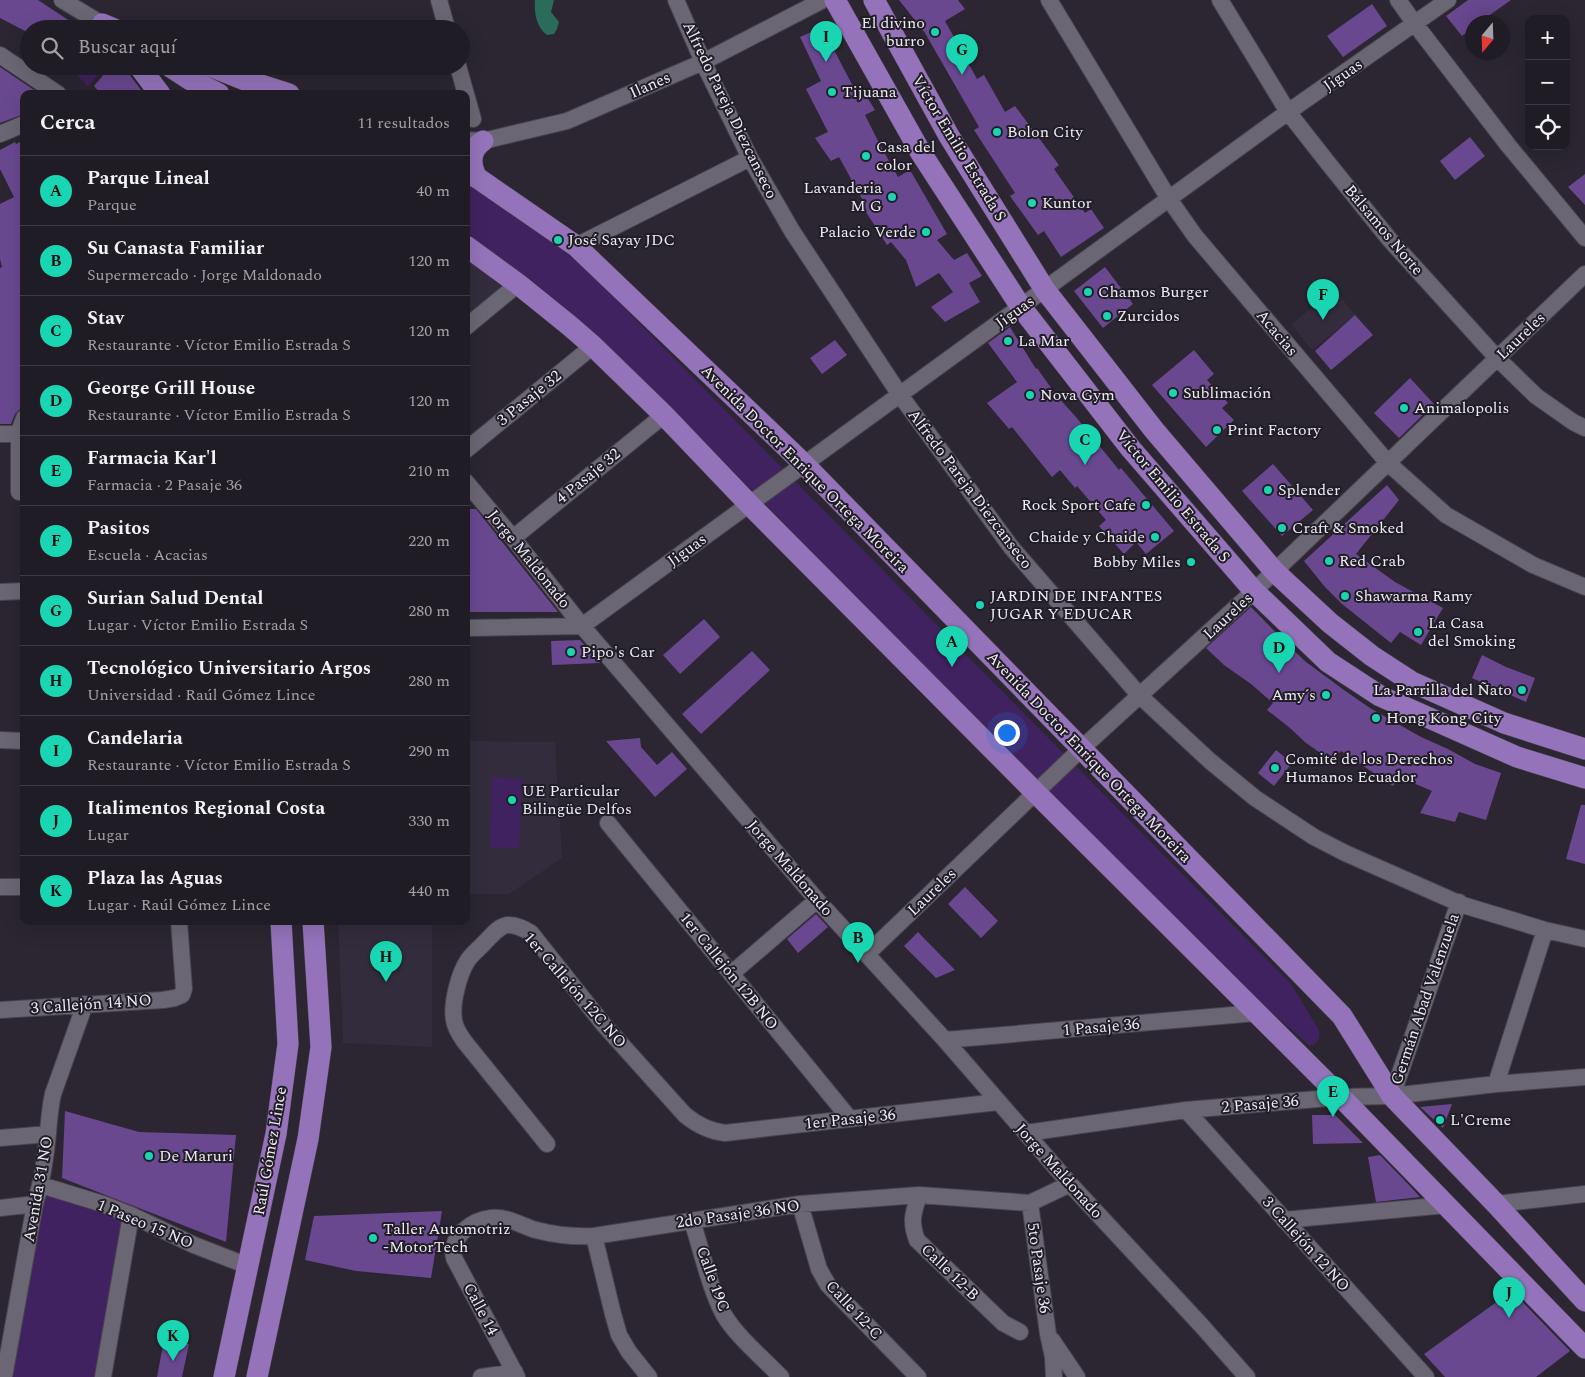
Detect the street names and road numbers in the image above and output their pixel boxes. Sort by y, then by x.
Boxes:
street label: Alfredo Pareja Diezcanseco [677,17,783,203]
street label: Jiguas [1318,53,1368,97]
street label: Ilanes [626,65,674,105]
street label: Víctor Emilio Estrada S [906,70,1012,226]
street label: Bálsamos Norte [1339,179,1429,281]
street label: Jiguas [990,289,1040,335]
street label: Acacias [1250,304,1304,362]
street label: Laureles [1491,306,1551,366]
street label: Avenida Doctor Enrique Ortega Moreira [695,359,915,579]
street label: 3 Pasaje 32 [491,364,567,432]
street label: Alfredo Pareja Diezcanseco [902,404,1038,574]
street label: Víctor Emilio Estrada S [1110,424,1236,568]
street label: 4 Pasaje 32 [550,442,626,510]
street label: Jorge Maldonado [482,504,576,614]
street label: Jiguas [662,527,712,573]
street label: Laureles [1198,587,1258,645]
street label: Avenida Doctor Enrique Ortega Moreira [981,646,1197,868]
street label: Jorge Maldonado [741,814,839,922]
street label: Laureles [902,862,962,922]
street label: 1er Callejón 12B NO [674,907,784,1035]
street label: Germán Abad Valenzuela [1384,910,1466,1088]
street label: 1er Callejón 12C NO [518,927,632,1053]
street label: 3 Callejón 14 NO [30,988,152,1020]
street label: 1 Pasaje 36 [1061,1012,1141,1042]
street label: Raúl Gómez Lince [247,1085,293,1217]
street label: 2 Pasaje 36 [1220,1089,1300,1119]
street label: 1er Pasaje 36 [803,1102,897,1136]
street label: Jorge Maldonado [1010,1118,1108,1224]
street label: Avenida 31 NO [17,1134,59,1244]
street label: 3 Callejón 12 NO [1257,1191,1355,1297]
street label: 1 Paseo 15 NO [93,1193,197,1255]
street label: 2do Pasaje 36 NO [675,1193,801,1235]
street label: 5to Pasaje 36 [1021,1221,1057,1315]
street label: Calle 12-B [915,1238,985,1306]
street label: Calle 19C [690,1243,736,1315]
street label: Calle 12-C [820,1275,888,1345]
street label: Calle 14 [457,1278,505,1340]

